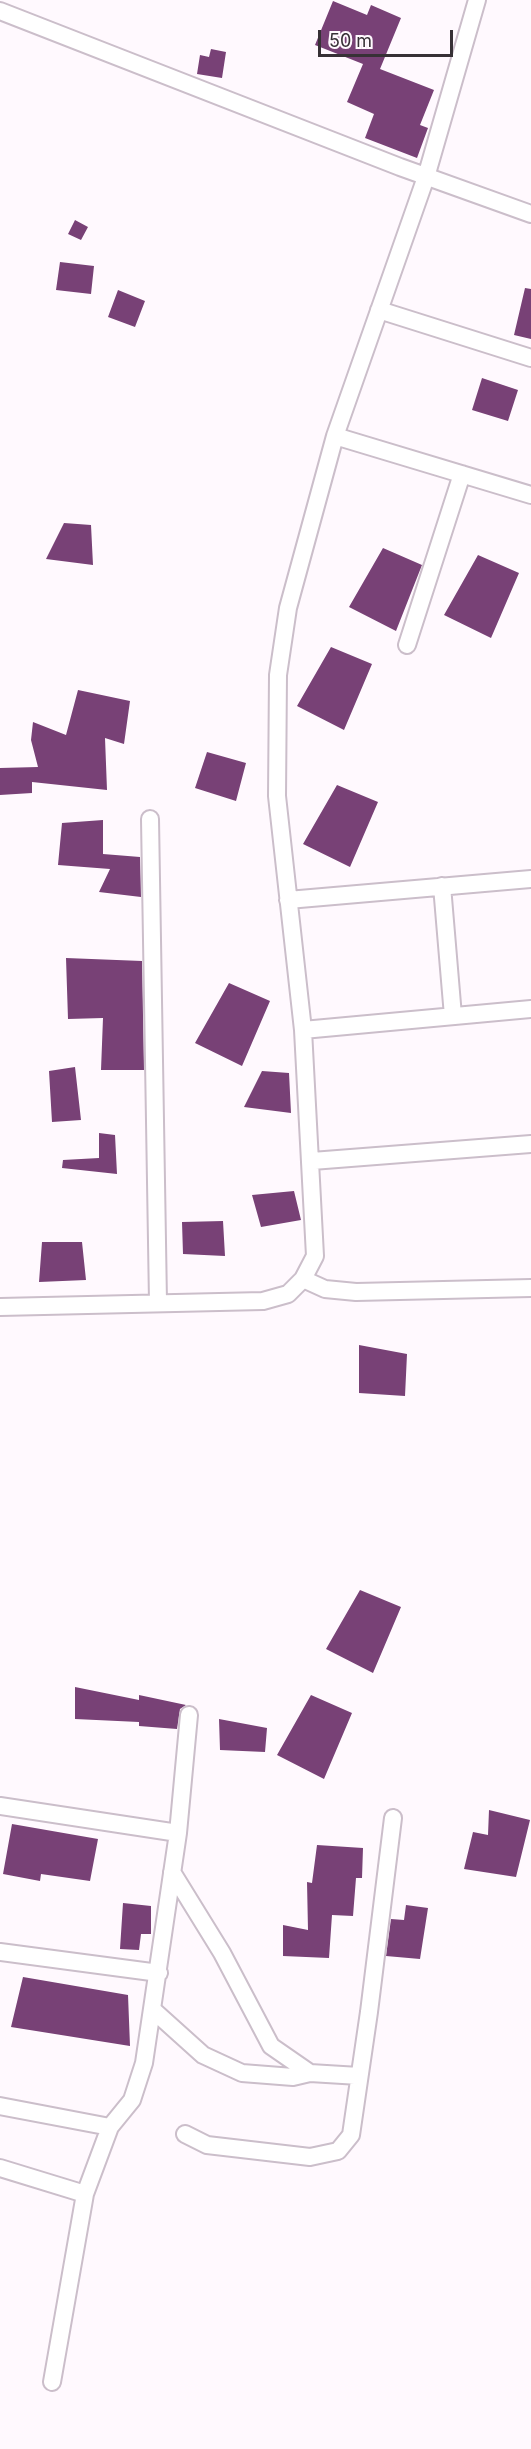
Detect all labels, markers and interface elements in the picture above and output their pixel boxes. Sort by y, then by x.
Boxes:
scale bar [321,18,456,56]
text: 50 m [329,30,372,51]

